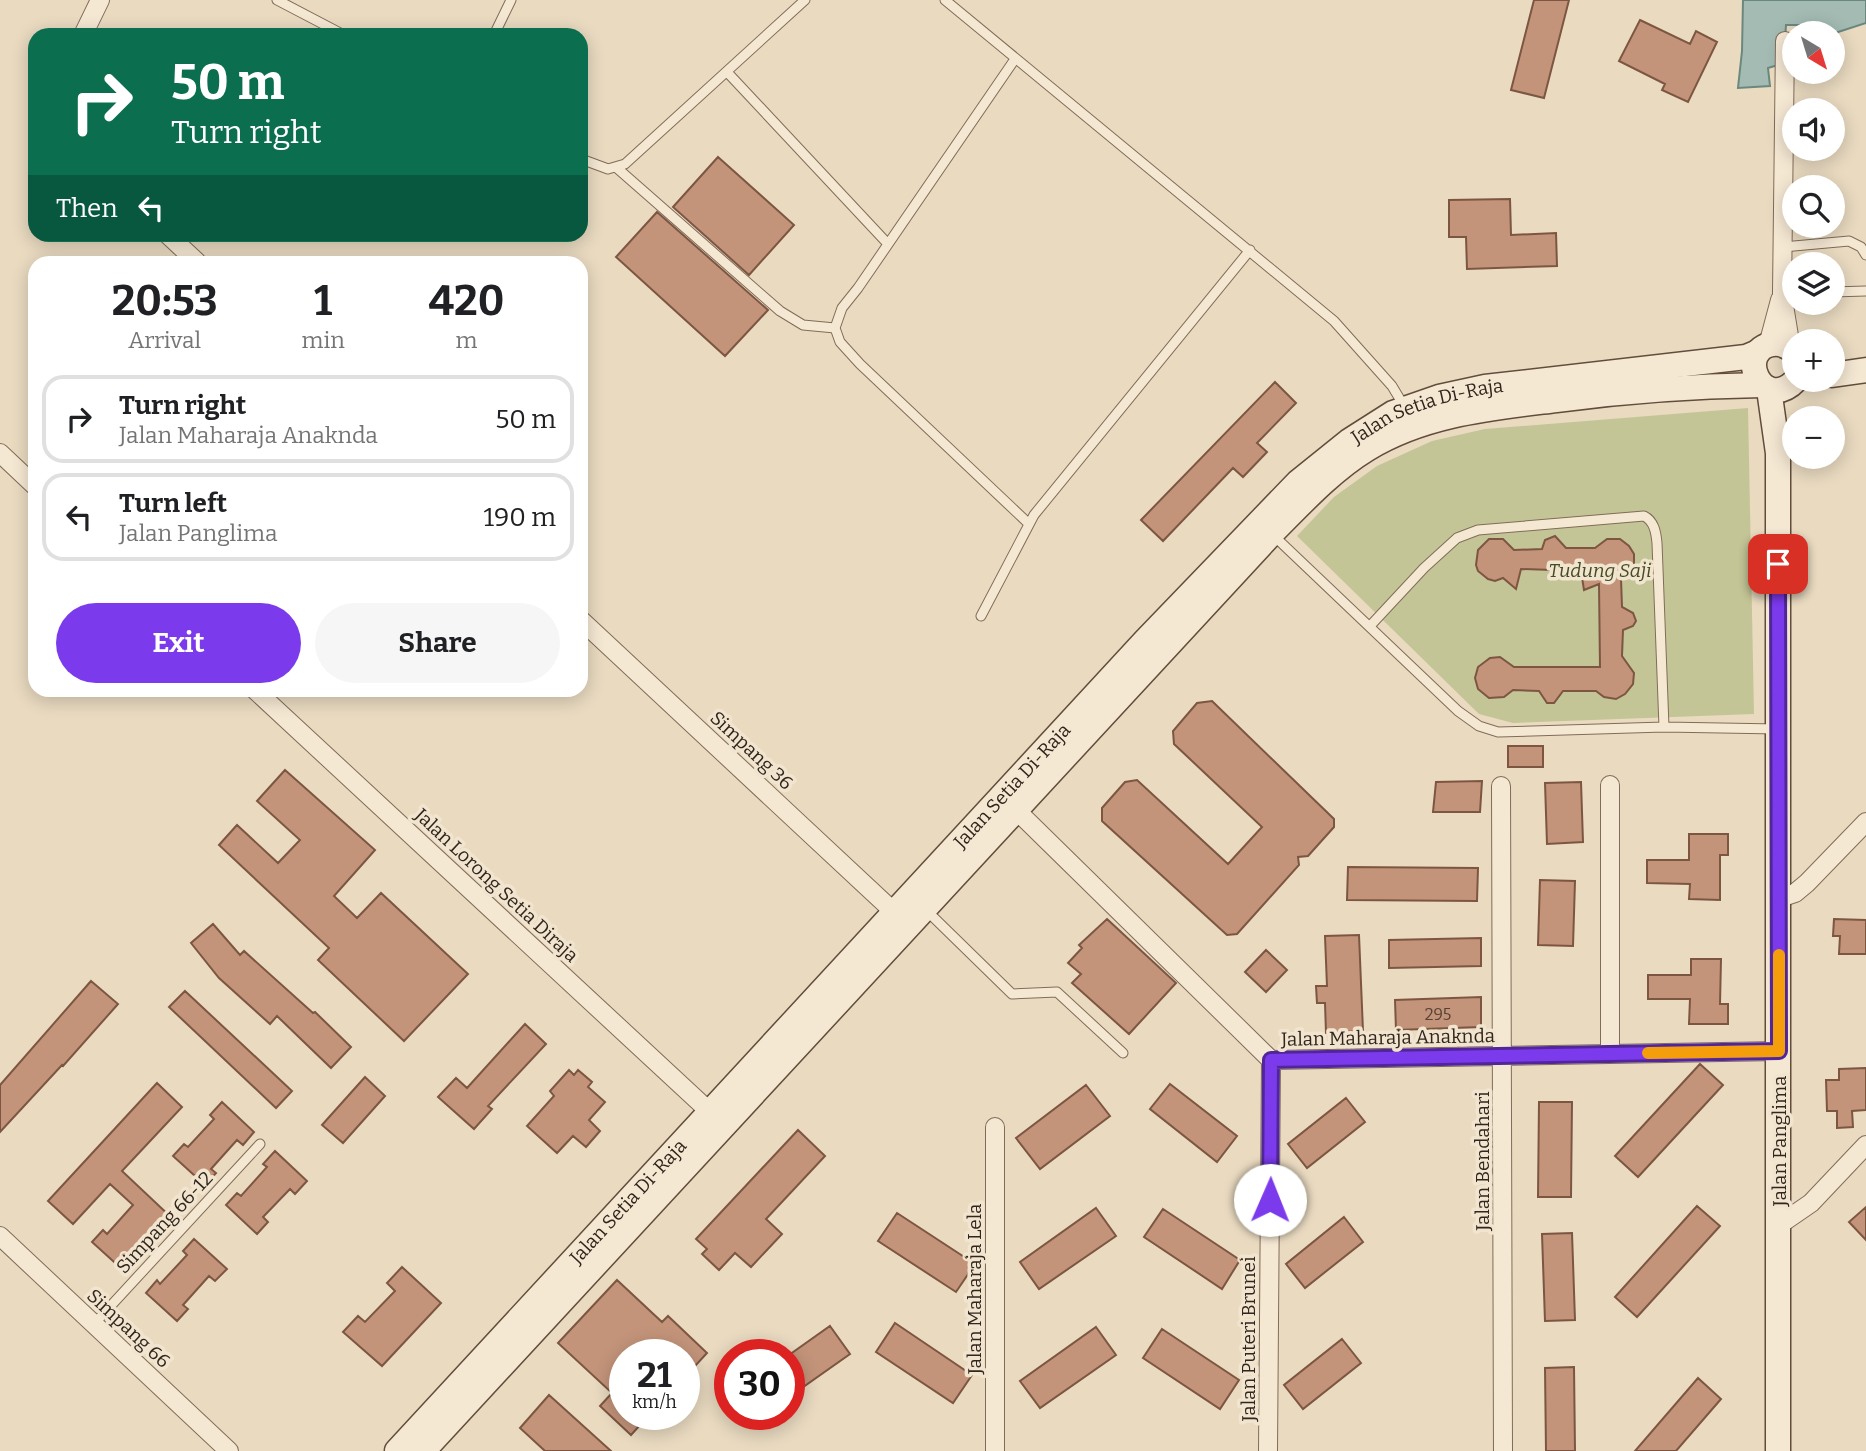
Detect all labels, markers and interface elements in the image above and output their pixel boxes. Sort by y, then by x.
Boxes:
north arrow [1782,21,1844,84]
map controls [1782,21,1845,469]
text: 50 m [171,53,284,112]
icon: right [56,56,147,147]
button: sound [1782,98,1845,161]
text: Turn right [171,113,322,151]
button: search [1782,175,1845,238]
icon: left [132,189,170,227]
text: Then [56,193,118,224]
button: layers [1782,252,1845,315]
text: 20:53 [112,276,218,326]
text: 1 [314,276,332,326]
text: 420 [428,276,504,326]
text: Arrival [128,326,201,354]
text: min [301,326,345,354]
text: m [455,326,477,354]
button: + [1782,329,1845,392]
street label: Jalan Setia Di-Raja [1346,374,1505,449]
text: Turn right [119,390,246,421]
icon: right [60,400,98,438]
text: 50 m [495,404,556,435]
button: − [1782,406,1845,469]
text: Jalan Maharaja Anaknda [119,421,378,449]
text: Turn left [119,488,227,519]
icon: left [60,498,98,536]
text: 190 m [484,502,556,533]
text: Jalan Panglima [119,519,278,547]
pin [1748,534,1808,594]
icon: arrive [1759,545,1797,583]
park label: Tudung Saji [1549,559,1652,582]
button: Exit [56,603,301,683]
button: Share [315,603,560,683]
street label: Simpang 36 [706,706,798,794]
street label: Jalan Setia Di-Raja [948,718,1076,854]
street label: Jalan Lorong Setia Diraja [409,803,584,967]
house number: 295 [1425,1005,1451,1024]
street label: Jalan Maharaja Anaknda [1280,1024,1496,1051]
street label: Jalan Panglima [1768,1075,1791,1208]
street label: Jalan Bendahari [1471,1091,1494,1232]
street label: Jalan Setia Di-Raja [564,1134,692,1269]
position arrow [1233,1163,1307,1237]
street label: Simpang 66-12 [111,1167,217,1278]
street label: Jalan Maharaja Lela [963,1203,986,1375]
street label: Jalan Puteri Brunei [1237,1256,1260,1423]
street label: Simpang 66 [82,1284,175,1373]
speed limit sign: 30 [714,1339,805,1430]
text: 21 [637,1354,672,1396]
text: km/h [632,1391,677,1413]

